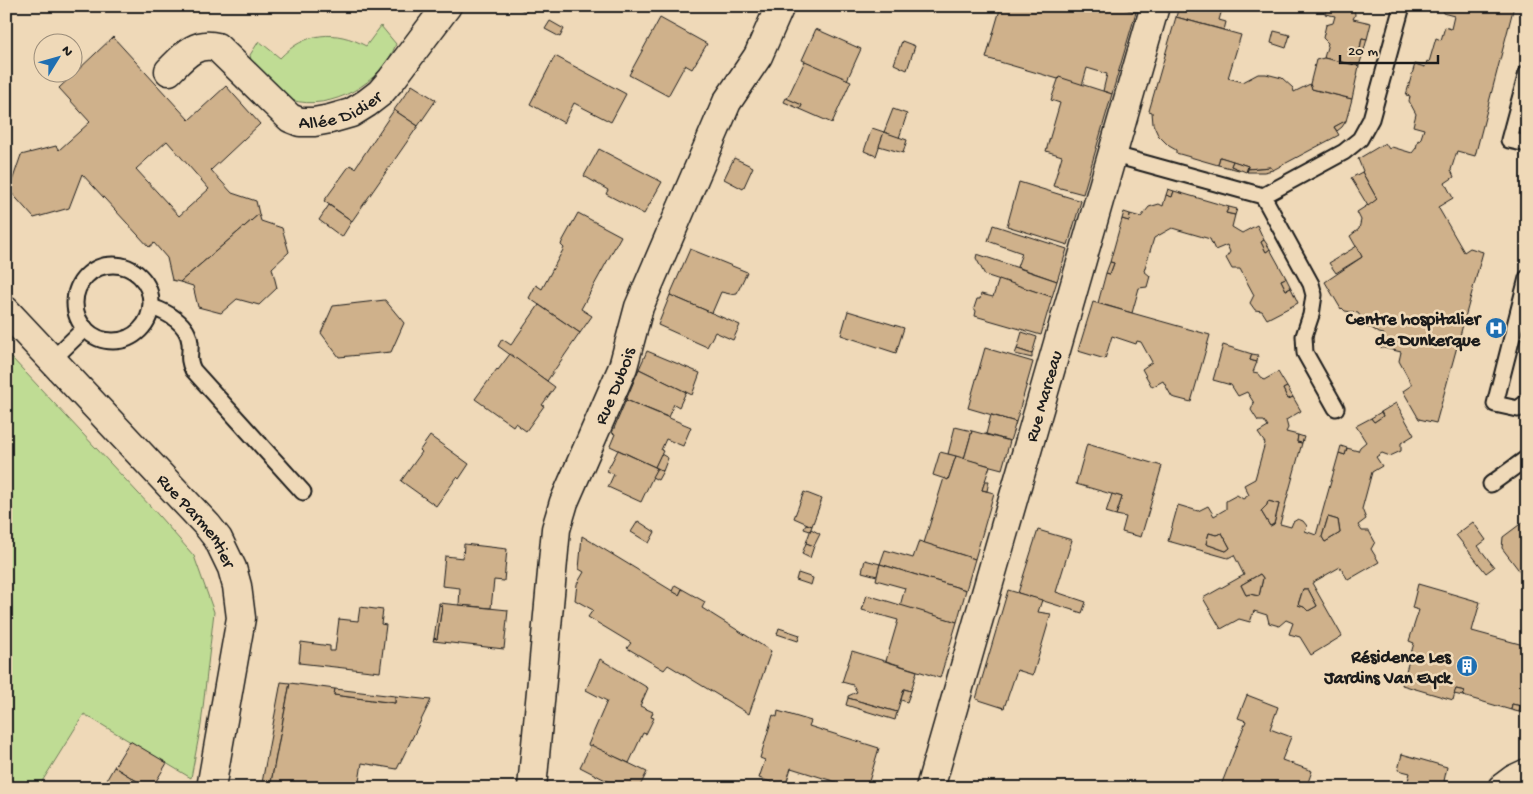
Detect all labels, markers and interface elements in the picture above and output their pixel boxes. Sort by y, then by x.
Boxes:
north arrow [32,32,82,82]
scale bar [1340,32,1438,64]
text: N [57,43,76,60]
text: 20 m [1348,43,1378,61]
street label: Allée Didier [299,86,388,135]
place label: Centre hospitalier de Dunkerque [1345,310,1483,352]
hospital icon: Centre hospitalier de Dunkerque [1484,316,1508,340]
street label: Rue Dubois [591,344,641,428]
street label: Rue Marceau [1022,348,1068,445]
street label: Rue Parmentier [151,470,239,573]
place label: Résidence Les Jardins Van Eyck [1323,648,1453,690]
building icon: Résidence Les Jardins Van Eyck [1455,654,1479,678]

